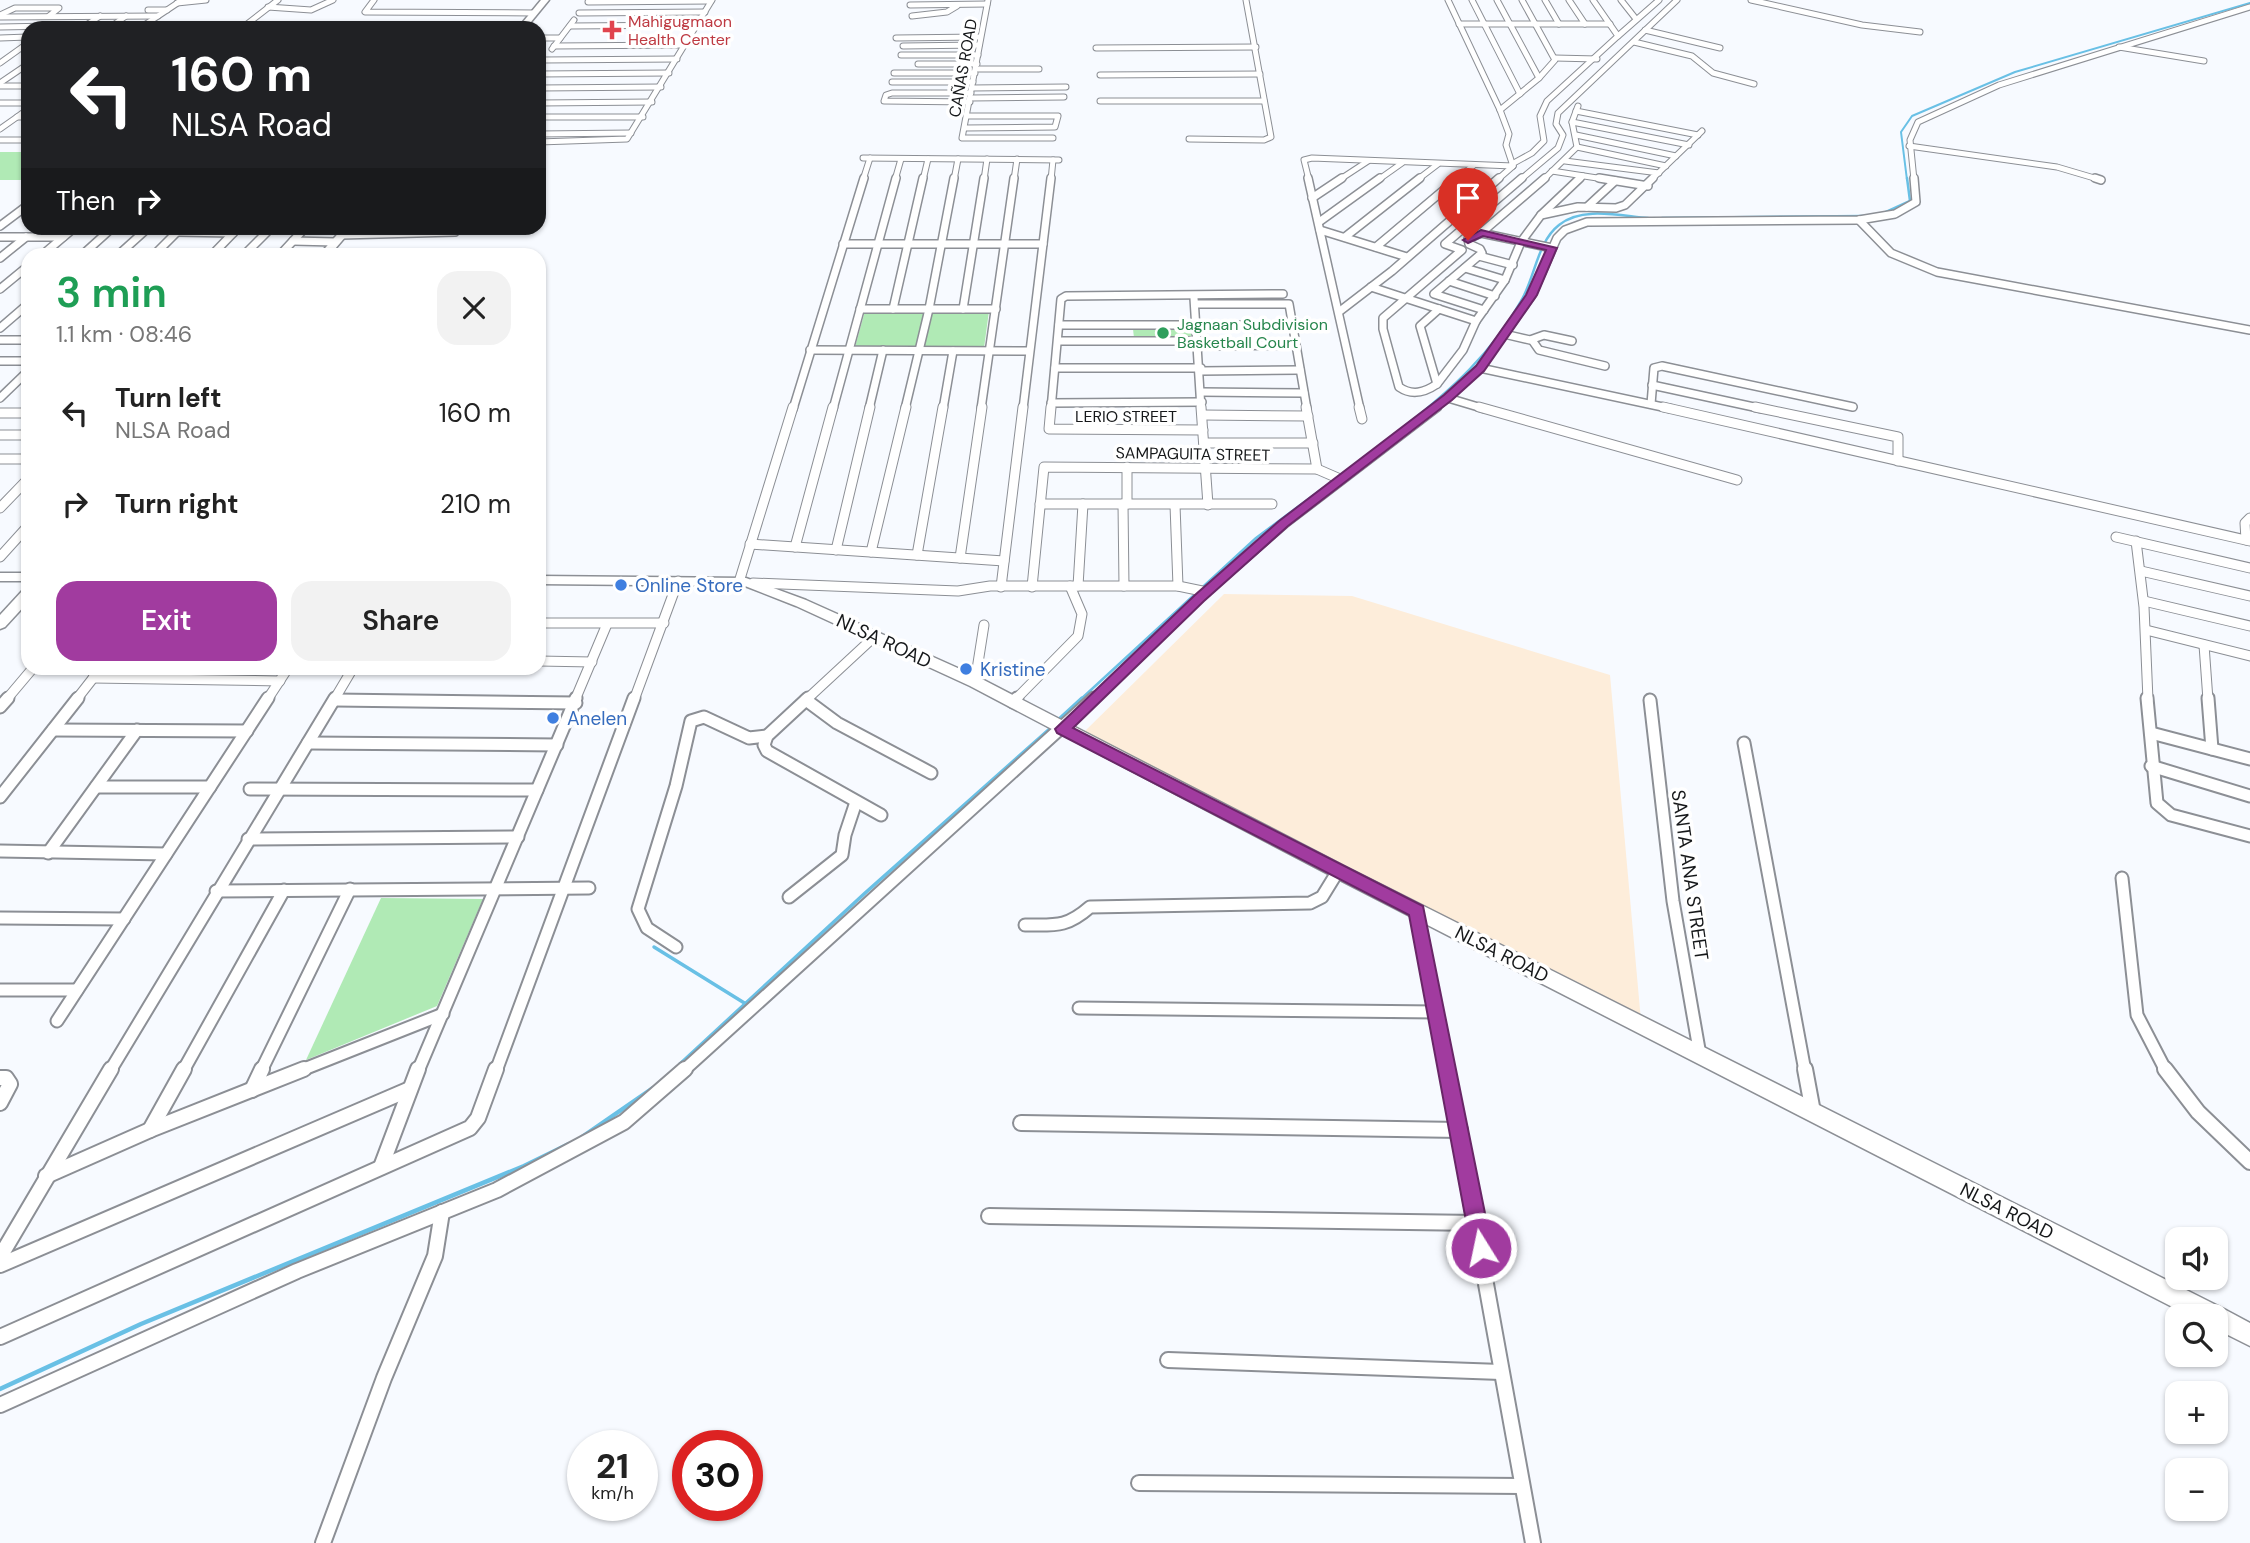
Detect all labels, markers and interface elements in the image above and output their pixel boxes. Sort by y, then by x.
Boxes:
place label: Mahigugmaon Health Center [628,11,732,50]
street label: CAÑAS ROAD [944,17,982,119]
marker: Mahigugmaon Health Center [602,20,622,40]
text: 160 m [171,42,312,106]
icon: left [56,49,147,140]
text: NLSA Road [171,104,332,146]
pin [1438,168,1498,240]
icon: arrive [1449,179,1487,217]
icon: right [129,182,167,220]
text: Then [56,184,115,218]
text: 3 min [56,265,167,320]
button: close [437,271,511,345]
place label: Jagnaan Subdivision Basketball Court [1177,314,1328,353]
text: 1.1 km · 08:46 [56,319,192,349]
marker: Jagnaan Subdivision Basketball Court [1155,325,1171,341]
text: Turn left [115,381,222,415]
icon: left [56,394,94,432]
text: 160 m [439,396,511,430]
street label: LERIO STREET [1075,406,1177,427]
text: NLSA Road [115,415,231,445]
street label: SAMPAGUITA STREET [1115,442,1271,466]
icon: right [56,485,94,523]
text: Turn right [115,487,239,521]
text: 210 m [440,487,511,521]
place label: Online Store [635,573,743,598]
marker: Online Store [613,577,629,593]
button: Exit [56,581,277,661]
button: Share [291,581,511,661]
street label: NLSA ROAD [832,608,936,674]
place label: Kristine [980,657,1046,682]
marker: Kristine [958,661,974,677]
place label: Anelen [567,706,627,731]
marker: Anelen [545,710,561,726]
street label: SANTA ANA STREET [1666,788,1714,962]
street label: NLSA ROAD [1451,920,1553,988]
street label: NLSA ROAD [1956,1177,2058,1245]
position arrow [1444,1211,1518,1285]
map controls [2165,1227,2228,1521]
button: sound [2165,1227,2228,1290]
button: search [2165,1304,2228,1367]
button: + [2165,1381,2228,1444]
speed limit sign: 30 [672,1430,763,1521]
text: 21 [596,1443,629,1489]
button: − [2165,1458,2228,1521]
text: km/h [591,1481,634,1505]

